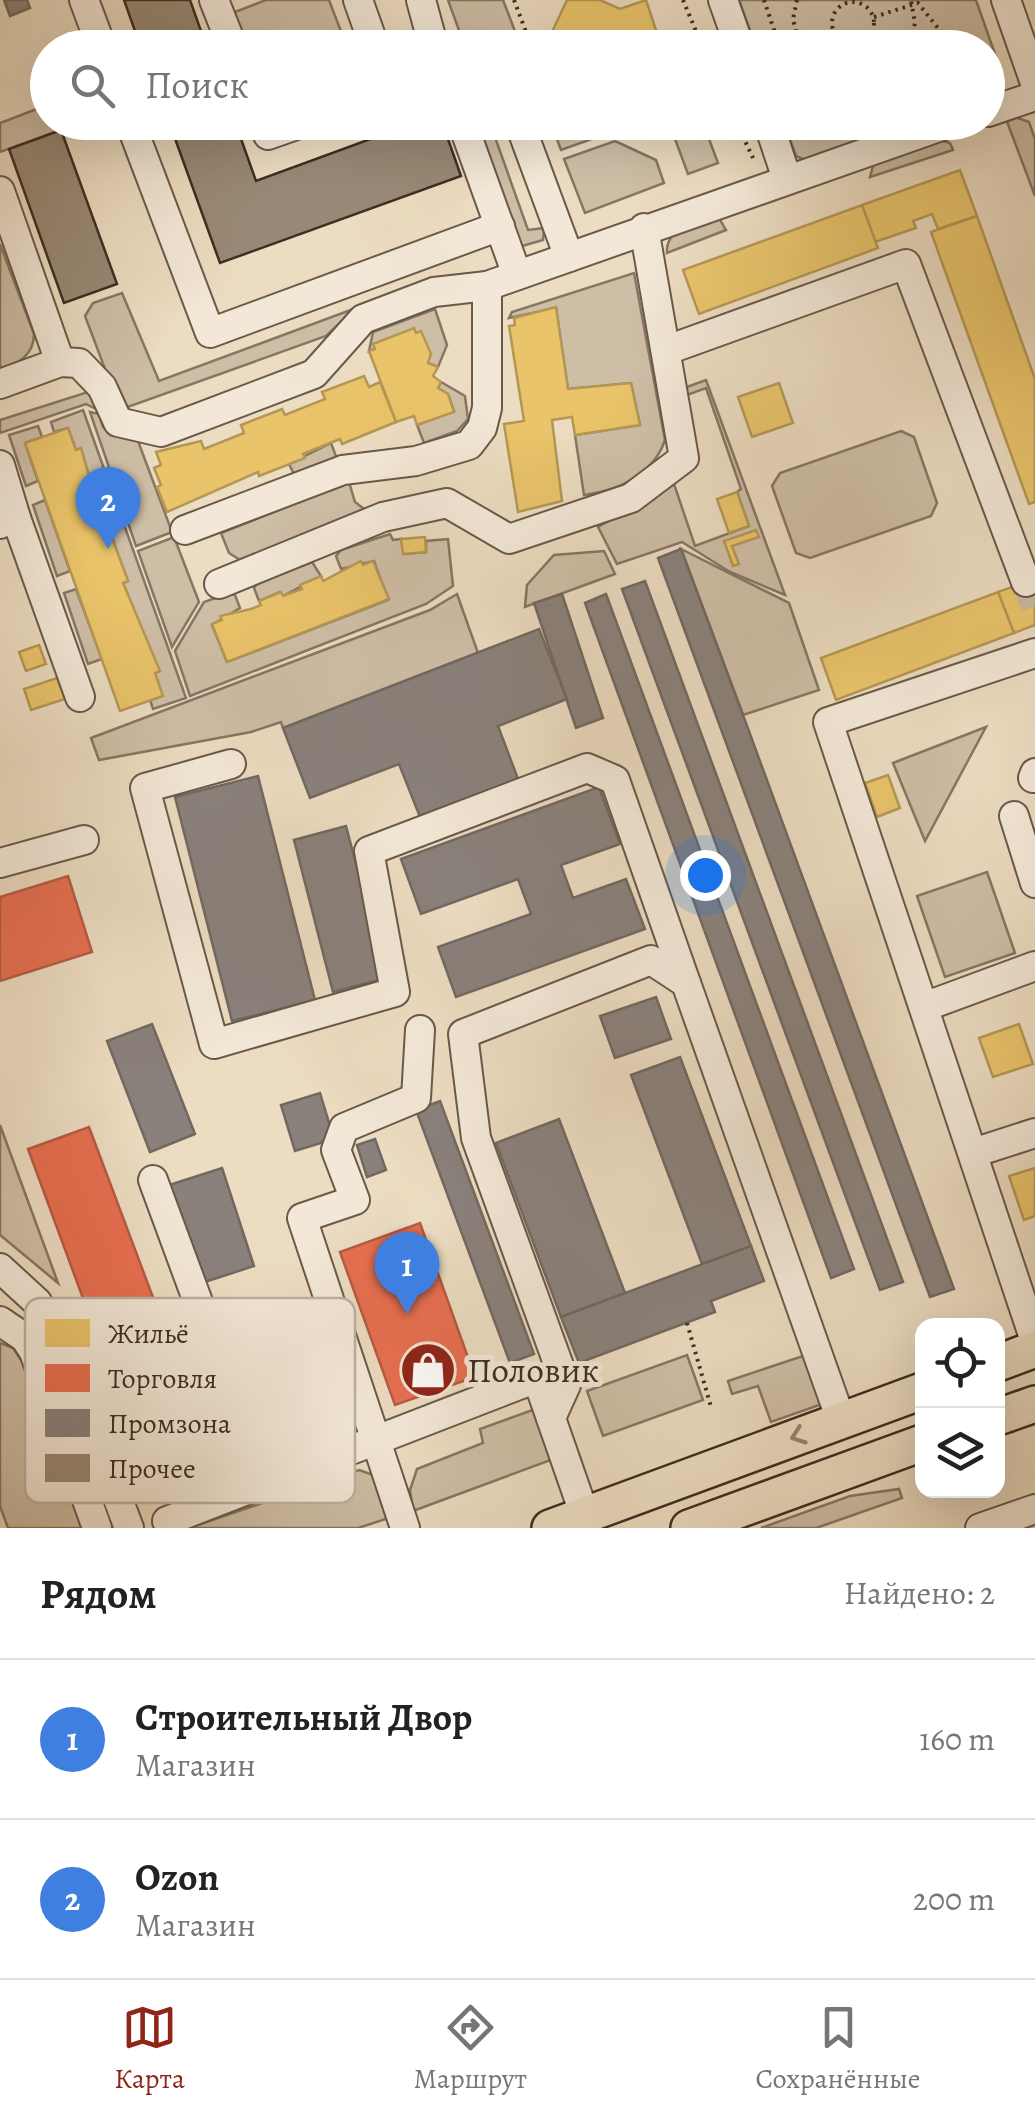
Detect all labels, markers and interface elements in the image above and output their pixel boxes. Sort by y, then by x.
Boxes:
search box [30,30,1005,140]
icon: search [65,58,120,113]
text: Поиск [145,59,249,111]
pin: 2 [76,466,140,549]
your location [680,850,731,901]
pin: 1 [374,1232,440,1314]
legend [25,1298,355,1503]
text: Жильё [108,1315,189,1353]
map controls [915,1318,1005,1498]
button: locate [915,1318,1005,1408]
shop icon: Половик [398,1340,458,1400]
place label: Половик [467,1346,599,1394]
text: Торговля [108,1360,217,1398]
text: Промзона [108,1405,231,1443]
button: layers [915,1408,1005,1498]
one-way arrow [791,1424,808,1445]
text: Прочее [108,1450,196,1488]
text: Рядом [40,1565,157,1622]
text: Найдено: 2 [844,1571,995,1615]
text: Строительный Двор [135,1691,472,1743]
text: 1 [67,1717,78,1761]
text: 160 m [919,1717,995,1761]
text: Магазин [135,1743,256,1787]
text: Ozon [135,1851,219,1903]
text: 2 [65,1877,80,1921]
text: 200 m [913,1877,995,1921]
text: Магазин [135,1903,256,1947]
tab: Карта [114,2000,185,2098]
tab: Маршрут [414,2000,527,2098]
tab: Сохранённые [756,2000,921,2098]

